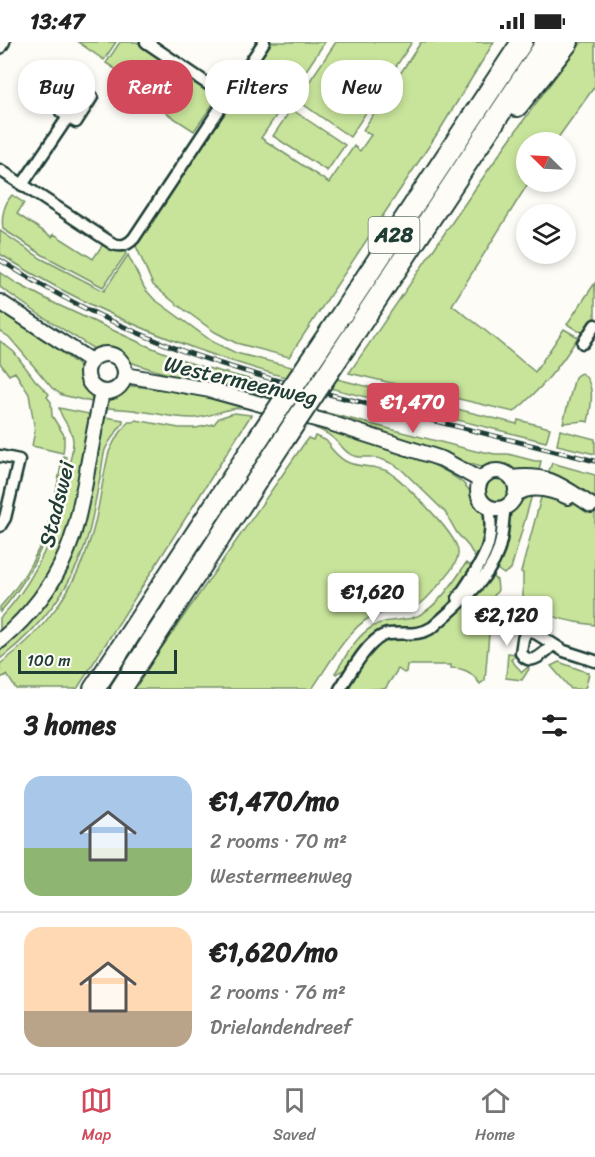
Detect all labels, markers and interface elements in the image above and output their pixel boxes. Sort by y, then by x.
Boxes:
text: 13:47 [30,2,84,41]
chip: Buy [18,60,95,114]
chip: Rent [107,60,193,114]
chip: Filters [205,60,309,114]
chip: New [321,60,403,114]
north arrow [516,132,576,192]
map controls [516,132,576,264]
button: layers [516,204,576,264]
road number: A28 [368,217,420,253]
street label: Westermeenweg [160,344,322,417]
pin: €1,470 [364,383,462,434]
text: €1,470 [381,385,445,420]
street label: Stadswei [27,456,86,551]
pin: €1,620 [324,573,422,624]
text: €1,620 [342,575,404,610]
pin: €2,120 [458,596,556,647]
text: €2,120 [476,598,538,633]
text: 100 m [27,646,71,675]
scale bar [18,647,177,674]
text: 3 homes [24,702,116,748]
icon: filters [538,709,571,742]
text: €1,470/mo [210,778,339,824]
icon: home [72,800,144,872]
text: 2 rooms · 70 m² [210,824,347,859]
text: Westermeenweg [210,859,352,894]
text: €1,620/mo [210,929,338,975]
icon: home [72,951,144,1023]
text: 2 rooms · 76 m² [210,975,346,1010]
text: Drielandendreef [210,1010,352,1045]
tab: Map [80,1084,113,1149]
tab: Saved [273,1084,315,1149]
tab: Home [475,1084,515,1149]

